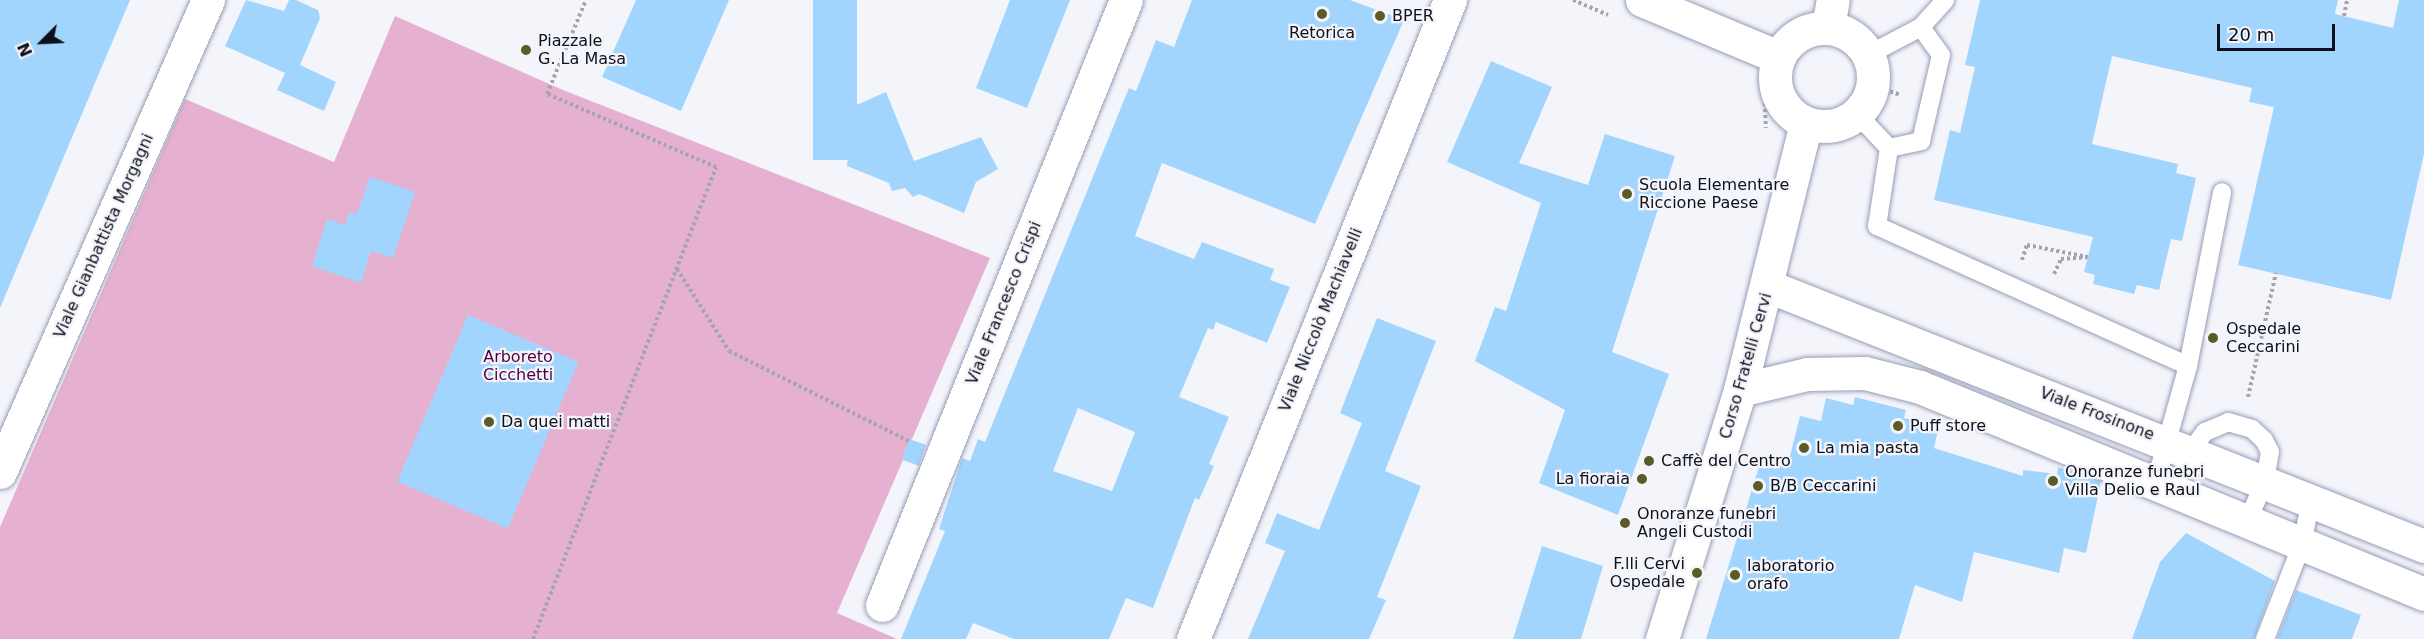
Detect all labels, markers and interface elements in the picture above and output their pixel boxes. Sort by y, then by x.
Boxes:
place label: BPER [1392,6,1434,26]
marker: Retorica [1315,7,1329,21]
marker: BPER [1373,9,1387,23]
north arrow [12,12,72,72]
scale bar [2220,12,2338,50]
place label: Retorica [1289,23,1355,43]
text: 20 m [2228,24,2274,45]
place label: Piazzale G. La Masa [538,31,626,69]
text: N [14,40,37,60]
marker: Piazzale G. La Masa [519,43,533,57]
street label: Viale Gianbattista Morgagni [50,131,158,341]
place label: Scuola Elementare Riccione Paese [1639,175,1789,213]
marker: Scuola Elementare Riccione Paese [1620,187,1634,201]
street label: Viale Francesco Crispi [962,218,1046,388]
street label: Viale Niccolò Machiavelli [1275,225,1367,415]
street label: Corso Fratelli Cervi [1716,291,1776,441]
place label: Ospedale Ceccarini [2226,319,2301,357]
marker: Ospedale Ceccarini [2204,329,2222,347]
park label: Arboreto Cicchetti [483,347,553,385]
street label: Viale Frosinone [2037,383,2157,445]
place label: Da quei matti [501,412,610,432]
marker: Da quei matti [482,415,496,429]
place label: Puff store [1910,416,1986,436]
marker: Puff store [1891,419,1905,433]
place label: La mia pasta [1816,438,1919,458]
marker: La mia pasta [1797,441,1811,455]
place label: Caffè del Centro [1661,451,1791,471]
marker: Caffè del Centro [1642,454,1656,468]
place label: Onoranze funebri Villa Delio e Raul [2065,462,2204,500]
place label: La fioraia [1556,469,1630,489]
marker: La fioraia [1635,472,1649,486]
marker: Onoranze funebri Villa Delio e Raul [2046,474,2060,488]
place label: B/B Ceccarini [1770,476,1876,496]
marker: B/B Ceccarini [1751,479,1765,493]
place label: Onoranze funebri Angeli Custodi [1637,504,1776,542]
marker: Onoranze funebri Angeli Custodi [1618,516,1632,530]
place label: F.lli Cervi Ospedale [1610,554,1685,592]
place label: laboratorio orafo [1747,556,1834,594]
marker: F.lli Cervi Ospedale [1690,566,1704,580]
marker: laboratorio orafo [1728,568,1742,582]

